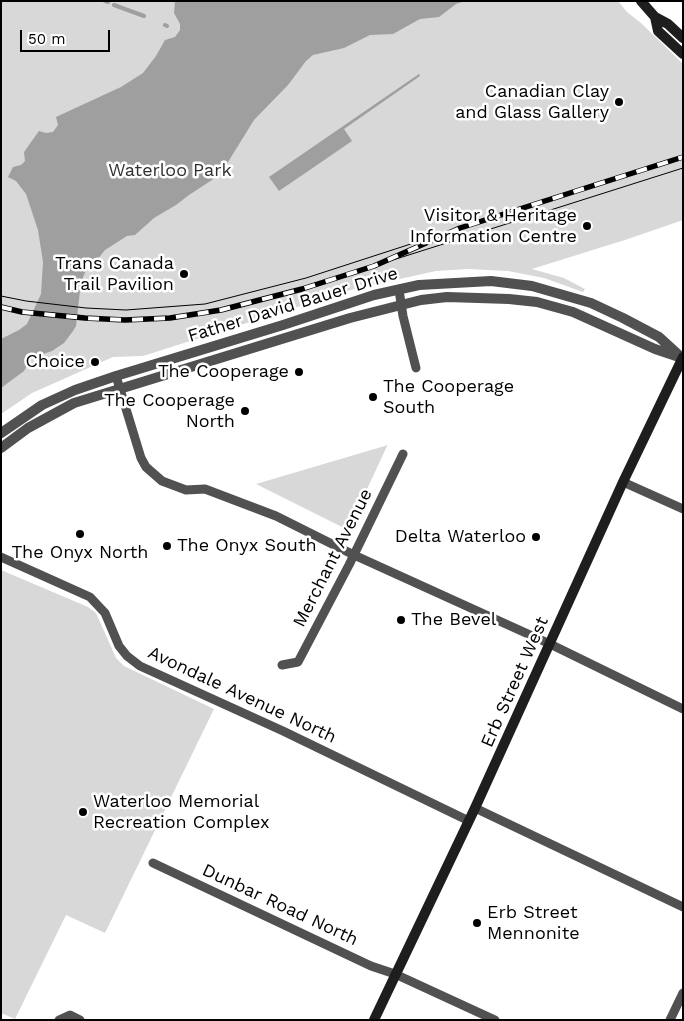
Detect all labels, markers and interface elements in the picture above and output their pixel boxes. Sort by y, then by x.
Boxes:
scale bar [22,20,112,52]
text: 50 m [28,30,65,48]
place label: Canadian Clay and Glass Gallery [455,81,609,124]
marker: Canadian Clay and Glass Gallery [613,96,625,108]
park label: Waterloo Park [108,160,232,182]
place label: Visitor & Heritage Information Centre [410,205,577,248]
marker: Visitor & Heritage Information Centre [581,220,593,232]
place label: Trans Canada Trail Pavilion [55,253,174,296]
street label: Father David Bauer Drive [185,263,401,347]
marker: Trans Canada Trail Pavilion [178,268,190,280]
place label: Choice [25,351,85,373]
marker: Choice [89,356,101,368]
place label: The Cooperage [158,361,289,383]
marker: The Cooperage [293,366,305,378]
place label: The Cooperage South [383,376,514,418]
place label: The Cooperage North [104,390,235,432]
marker: The Cooperage South [367,391,379,403]
marker: The Cooperage North [239,405,251,417]
street label: Merchant Avenue [289,485,377,631]
place label: Delta Waterloo [395,526,526,548]
marker: The Onyx North [74,528,86,540]
marker: Delta Waterloo [530,531,542,543]
place label: The Onyx South [177,535,317,557]
marker: The Onyx South [161,540,173,552]
place label: The Onyx North [12,542,148,564]
place label: The Bevel [411,609,496,631]
street label: Erb Street West [477,613,553,751]
marker: The Bevel [395,614,407,626]
street label: Avondale Avenue North [144,642,340,748]
place label: Waterloo Memorial Recreation Complex [93,791,270,834]
marker: Waterloo Memorial Recreation Complex [77,806,89,818]
street label: Dunbar Road North [199,859,361,951]
place label: Erb Street Mennonite [487,902,580,944]
marker: Erb Street Mennonite [471,917,483,929]

